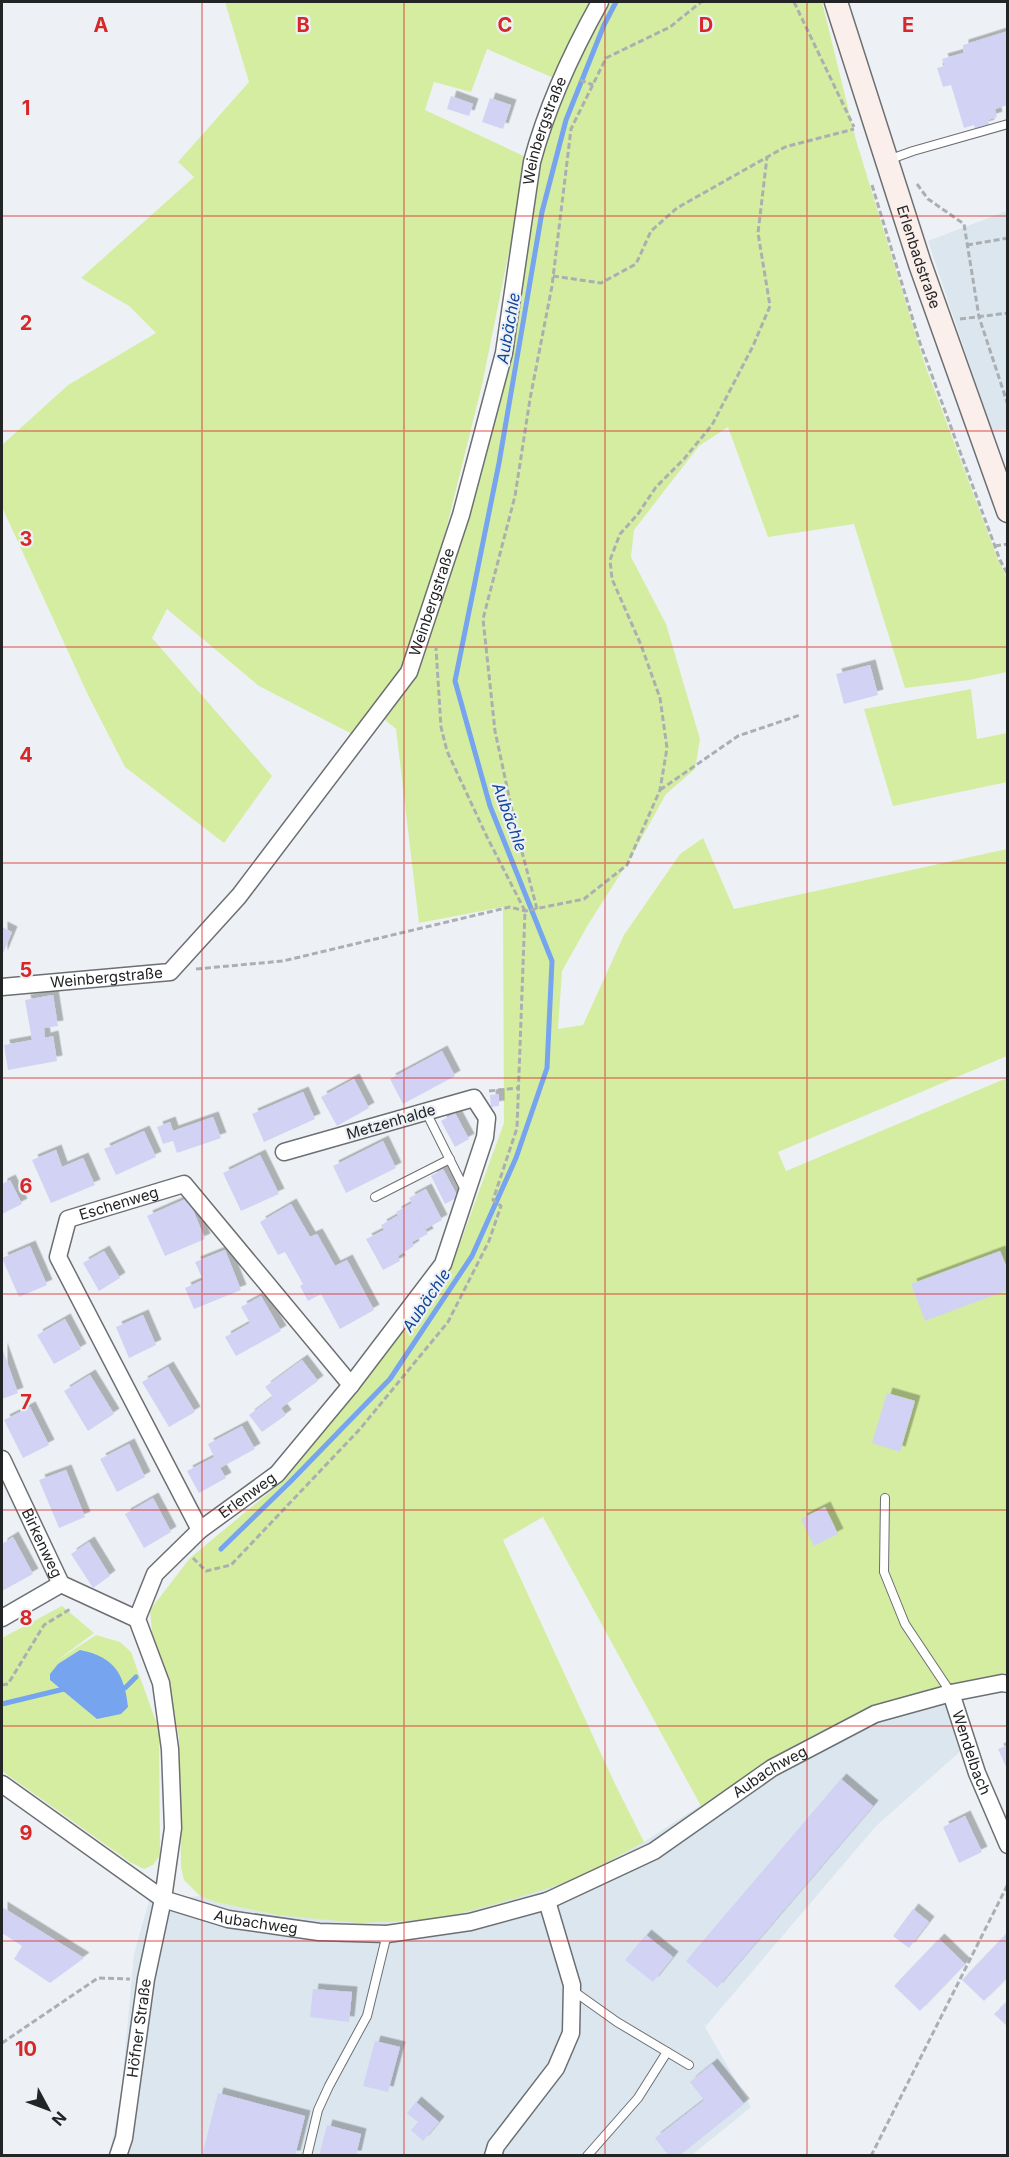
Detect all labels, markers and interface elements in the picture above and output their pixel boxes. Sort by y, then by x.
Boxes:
text: A [94,13,109,37]
text: B [296,13,310,37]
text: C [498,13,512,37]
text: D [699,13,713,37]
text: E [902,13,914,37]
street label: Weinbergstraße [519,73,570,186]
text: 1 [22,96,30,120]
street label: Erlenbadstraße [893,203,945,311]
water label: Aubächle [492,291,524,366]
text: 2 [20,311,32,335]
text: 3 [20,527,32,551]
street label: Weinbergstraße [405,546,458,659]
text: 4 [19,743,33,767]
water label: Aubächle [488,779,532,854]
text: 5 [20,958,32,982]
street label: Weinbergstraße [50,963,164,992]
street label: Metzenhalde [344,1100,438,1143]
text: 6 [20,1174,33,1198]
street label: Eschenweg [77,1182,161,1224]
water label: Aubächle [397,1265,454,1336]
text: 7 [20,1390,32,1414]
street label: Erlenweg [215,1468,279,1522]
street label: Birkenweg [18,1505,67,1581]
text: 8 [19,1606,33,1630]
street label: Wendelbach [948,1708,995,1798]
street label: Aubachweg [729,1741,810,1802]
text: 9 [20,1821,33,1845]
street label: Aubachweg [212,1905,299,1938]
street label: Höfner Straße [122,1977,155,2079]
text: 10 [15,2037,37,2061]
north arrow [18,2079,78,2139]
text: N [48,2108,71,2130]

